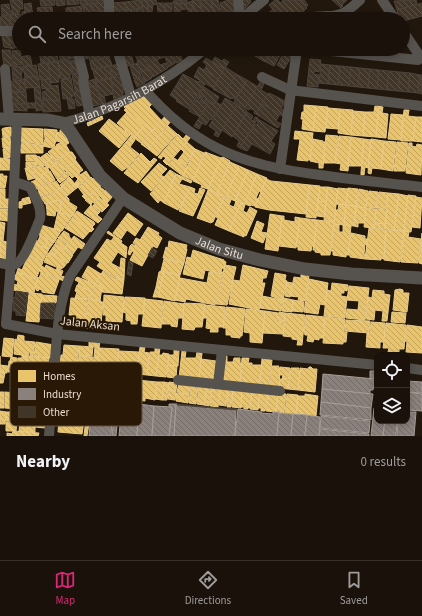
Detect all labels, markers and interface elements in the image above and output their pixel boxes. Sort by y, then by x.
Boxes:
search box [12,12,410,56]
icon: search [26,23,48,45]
text: Search here [58,24,132,45]
street label: Jalan Pagarsih Barat [70,71,170,128]
street label: Jalan Situ [193,232,245,264]
street label: Jalan Aksan [59,312,121,336]
map controls [374,352,410,424]
button: locate [374,352,410,388]
legend [10,362,142,426]
text: Homes [43,369,76,384]
text: Industry [43,387,81,402]
button: layers [374,388,410,424]
text: Other [43,405,69,420]
text: Nearby [16,450,70,474]
text: 0 results [361,453,406,471]
tab: Map [54,569,76,608]
tab: Directions [185,569,231,608]
tab: Saved [340,569,368,608]

